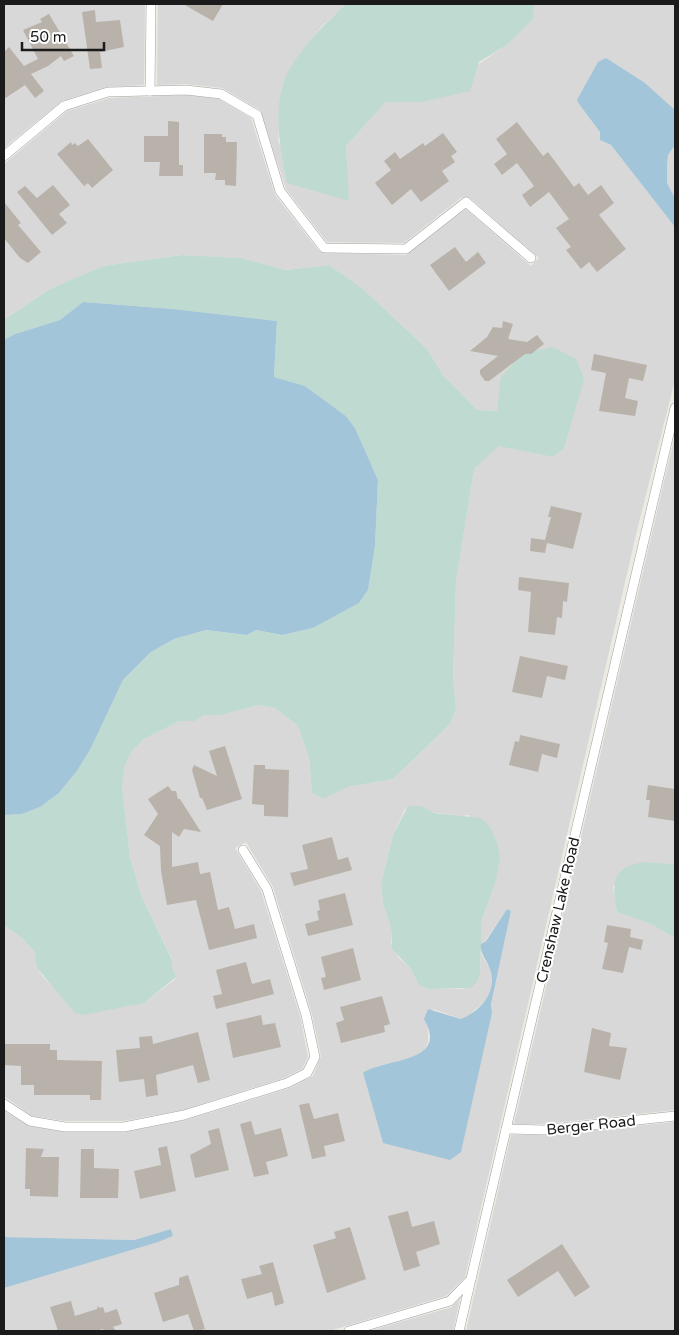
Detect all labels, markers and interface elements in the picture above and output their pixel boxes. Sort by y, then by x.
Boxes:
scale bar [22,20,105,52]
text: 50 m [30,28,67,46]
street label: Crenshaw Lake Road [532,835,584,985]
street label: Berger Road [545,1111,637,1139]

